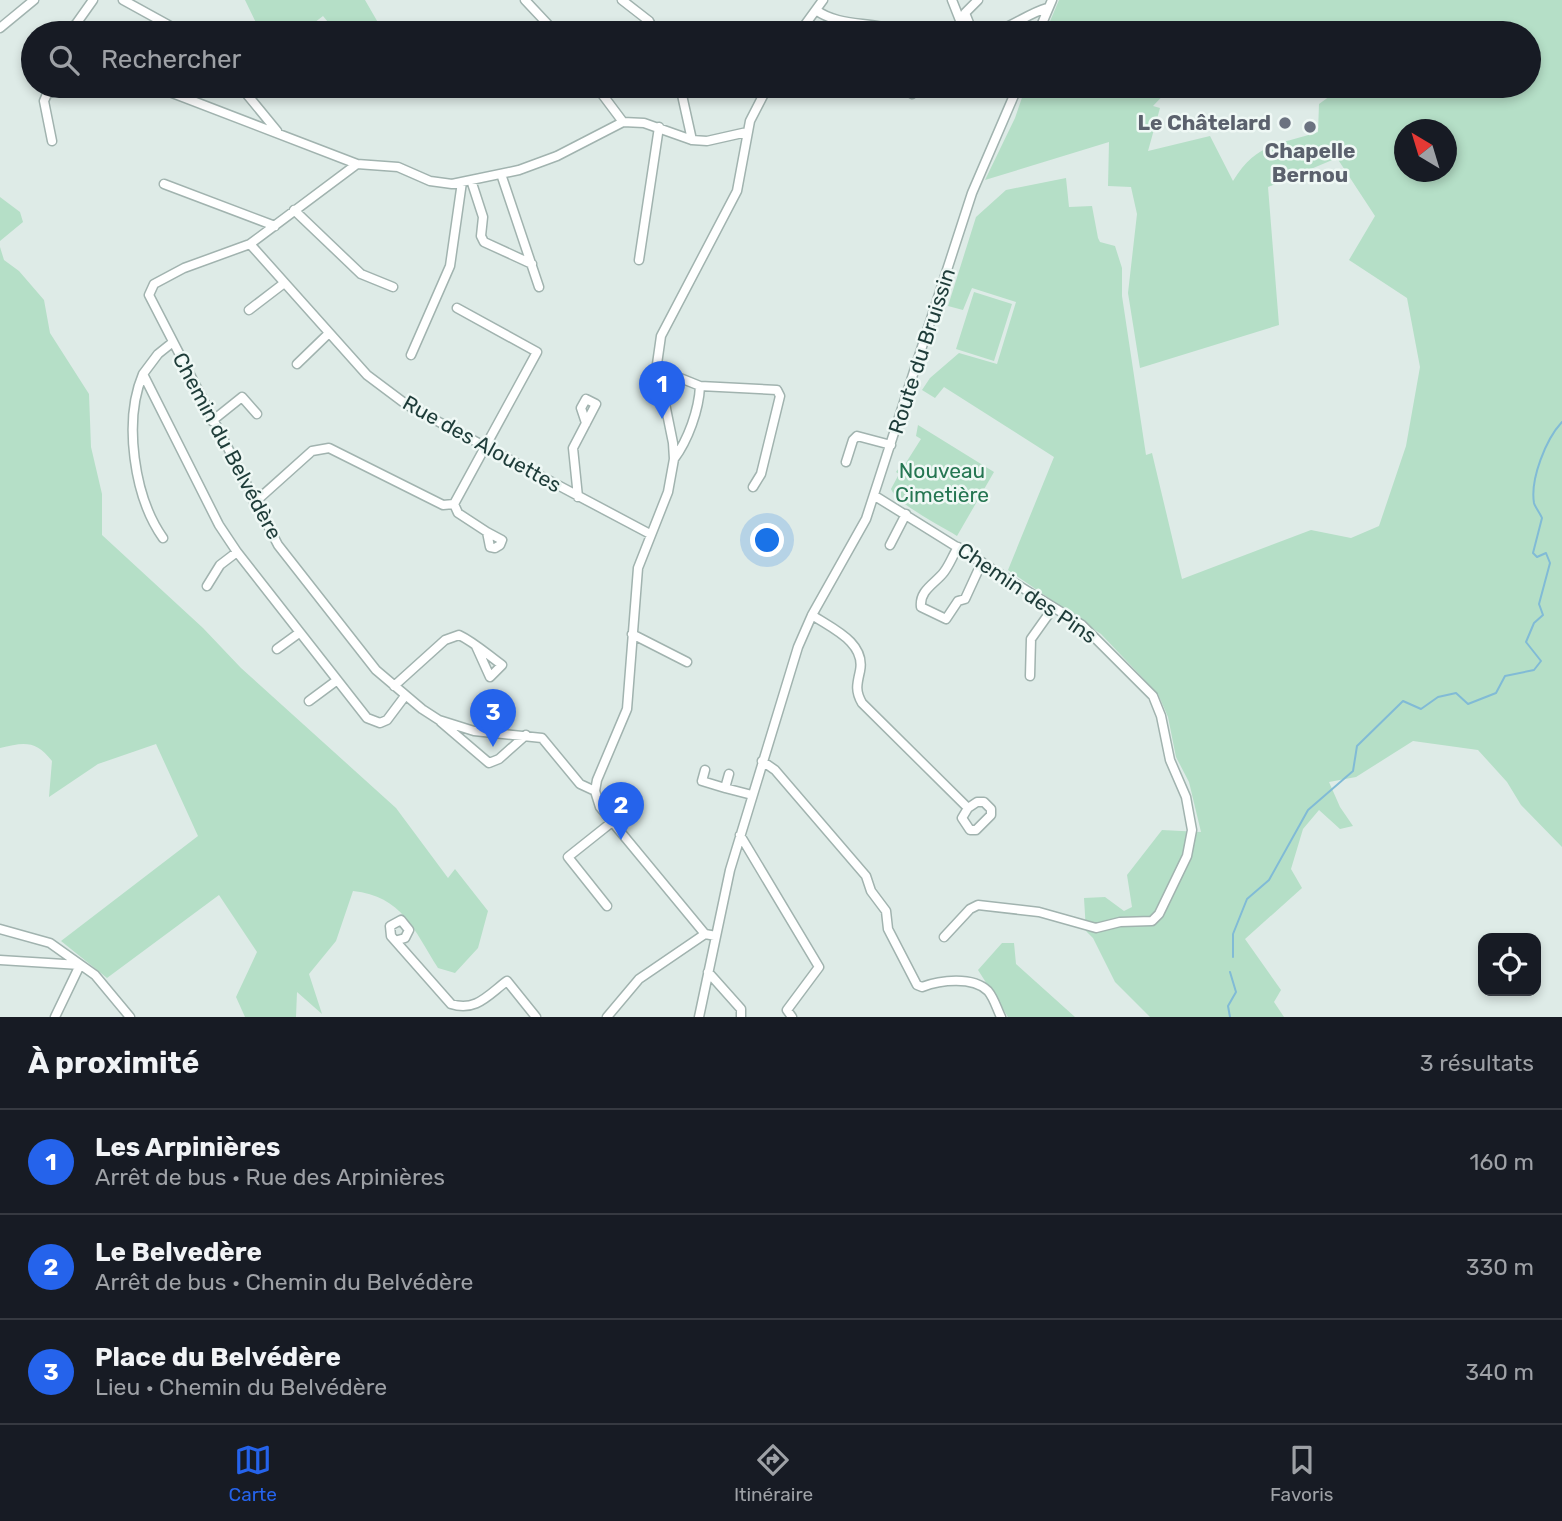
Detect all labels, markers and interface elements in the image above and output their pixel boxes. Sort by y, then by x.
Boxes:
search box [21,21,1541,98]
icon: search [45,41,83,79]
text: Rechercher [101,44,241,75]
place label: Le Châtelard [1138,110,1271,135]
marker: Le Châtelard [1277,115,1293,131]
marker: Chapelle Bernou [1302,119,1318,135]
north arrow [1394,119,1457,182]
place label: Chapelle Bernou [1265,138,1356,187]
street label: Route du Bruissin [883,265,960,437]
street label: Chemin du Belvédère [168,348,287,544]
pin: 1 [639,361,685,419]
street label: Rue des Alouettes [399,390,566,497]
park label: Nouveau Cimetière [895,458,989,507]
your location [750,523,784,557]
street label: Chemin des Pins [953,537,1102,648]
pin: 3 [470,689,516,747]
pin: 2 [598,782,644,840]
map controls [1478,933,1541,996]
button: locate [1478,933,1541,996]
text: À proximité [28,1045,199,1081]
text: 3 résultats [1420,1049,1534,1077]
text: Les Arpinières [95,1132,280,1163]
text: 1 [45,1148,57,1176]
text: 160 m [1470,1148,1534,1176]
text: Arrêt de bus · Rue des Arpinières [95,1163,445,1191]
text: Le Belvedère [95,1237,262,1268]
text: 2 [44,1253,58,1281]
text: 330 m [1466,1253,1534,1281]
text: Arrêt de bus · Chemin du Belvédère [95,1268,473,1296]
text: Place du Belvédère [95,1342,341,1373]
text: 3 [43,1358,59,1386]
text: 340 m [1465,1358,1534,1386]
text: Lieu · Chemin du Belvédère [95,1373,387,1401]
tab: Carte [228,1441,277,1506]
tab: Itinéraire [734,1441,813,1506]
tab: Favoris [1270,1441,1334,1506]

